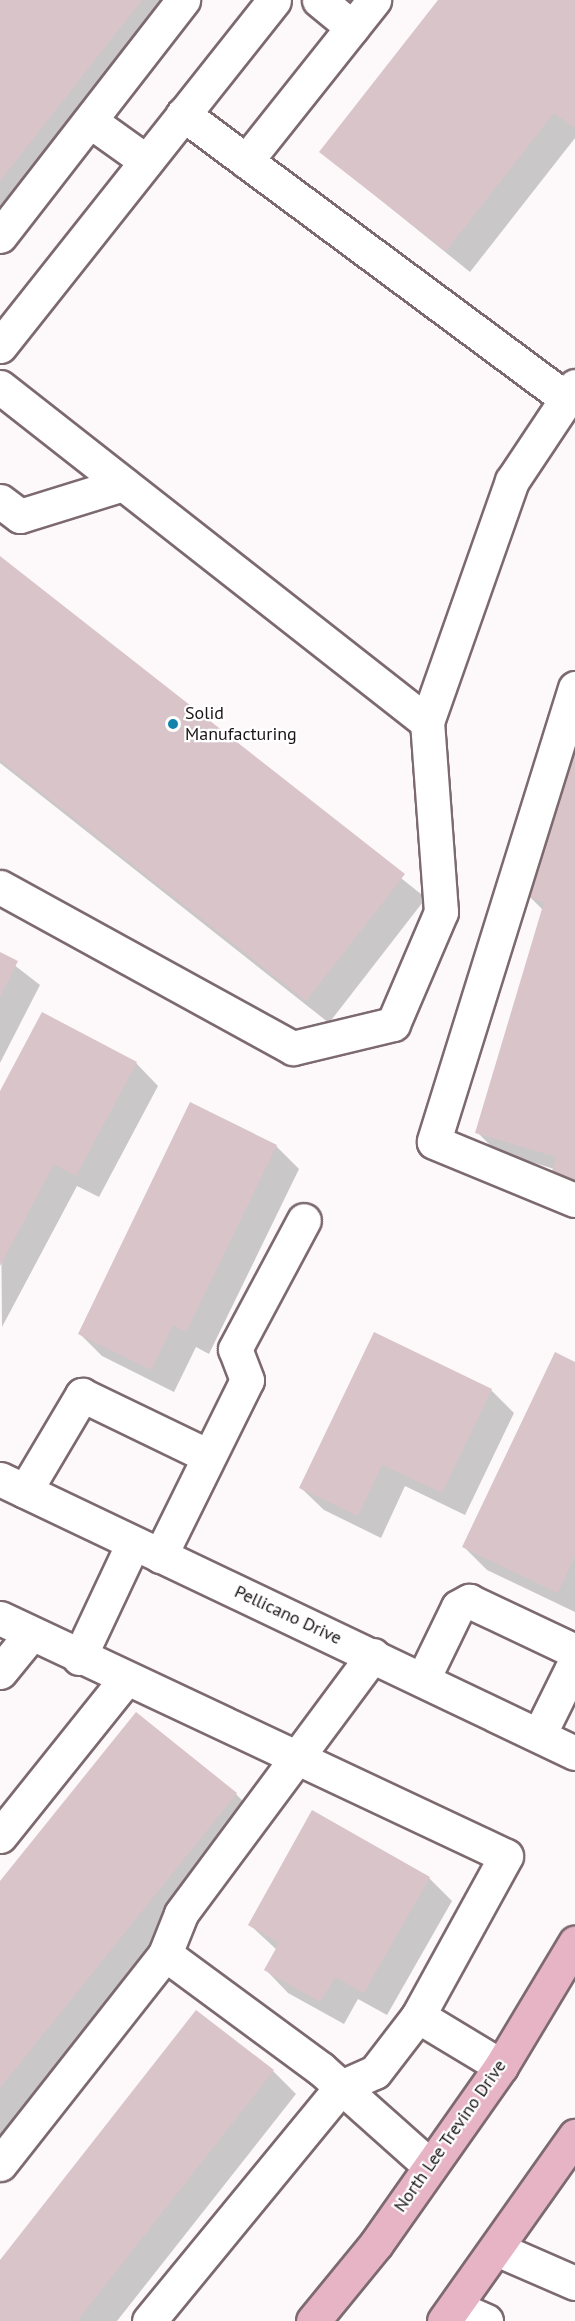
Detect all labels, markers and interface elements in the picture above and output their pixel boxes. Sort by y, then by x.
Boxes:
place label: Solid Manufacturing [185,703,297,746]
marker: Solid Manufacturing [166,717,180,731]
street label: Pellicano Drive [231,1581,345,1649]
street label: North Lee Trevino Drive [389,2055,511,2217]

